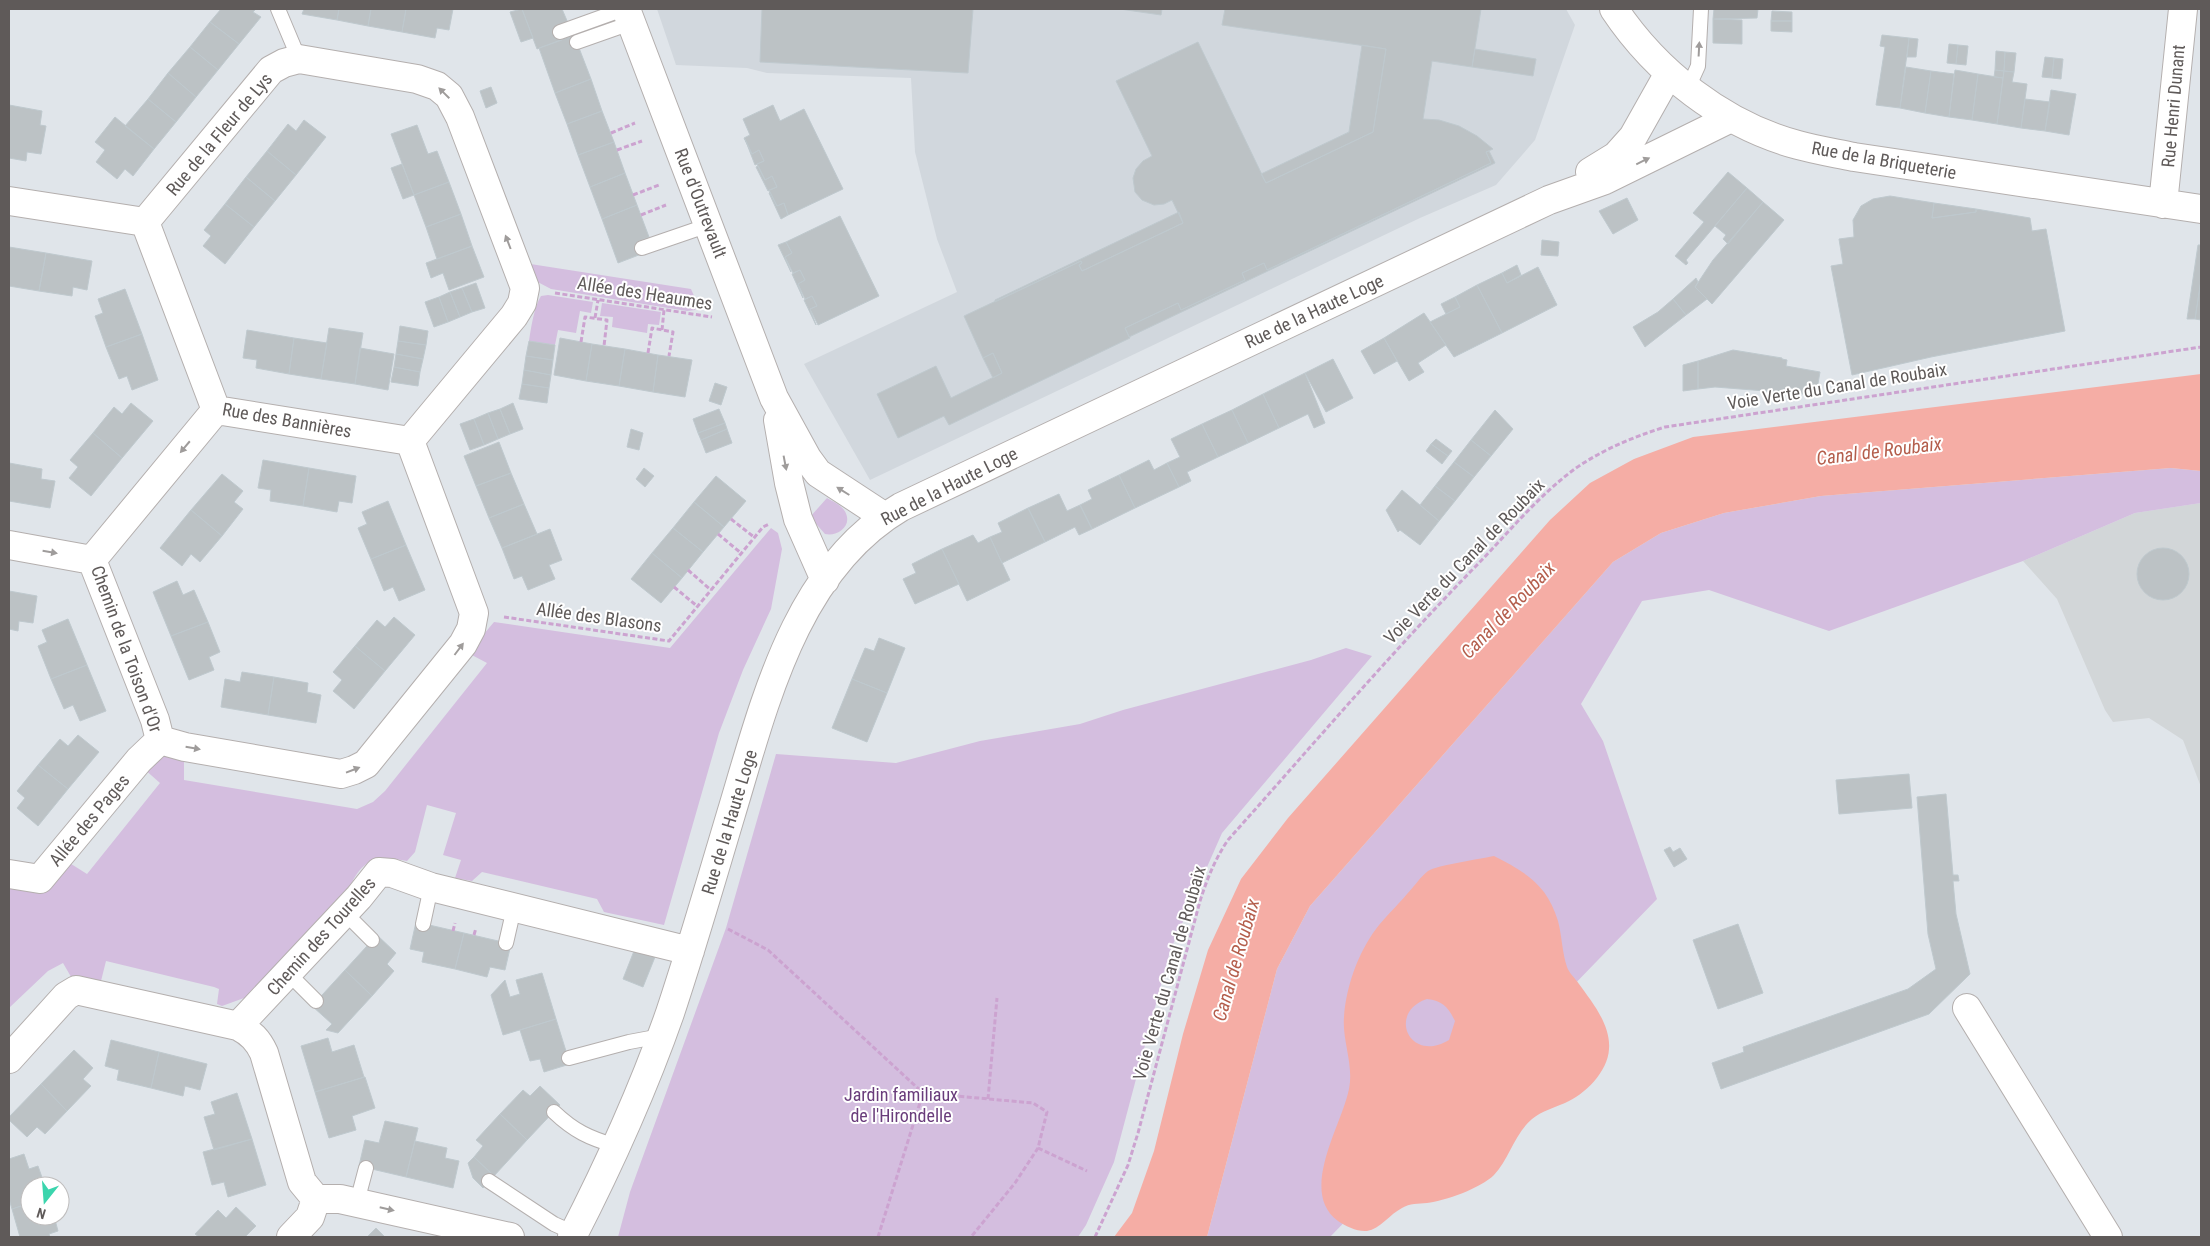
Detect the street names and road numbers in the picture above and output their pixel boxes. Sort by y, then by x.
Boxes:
street label: Rue Henri Dunant [2157,44,2189,168]
street label: Rue de la Fleur de Lys [162,69,276,199]
street label: Rue de la Briqueterie [1810,137,1958,183]
street label: Rue d'Outrevault [670,145,732,261]
street label: Rue de la Haute Loge [1241,270,1387,352]
street label: Allée des Heaumes [576,272,714,314]
street label: Voie Verte du Canal de Roubaix [1726,358,1948,414]
street label: Rue des Bannières [221,398,353,442]
street label: Rue de la Haute Loge [877,442,1021,530]
street label: Voie Verte du Canal de Roubaix [1379,474,1549,648]
street label: Chemin de la Toison d'Or [87,563,167,736]
street label: Allée des Blasons [535,598,663,636]
street label: Rue de la Haute Loge [697,747,761,897]
street label: Allée des Pages [45,770,133,870]
street label: Voie Verte du Canal de Roubaix [1128,863,1210,1083]
street label: Chemin des Tourelles [262,872,380,1000]

